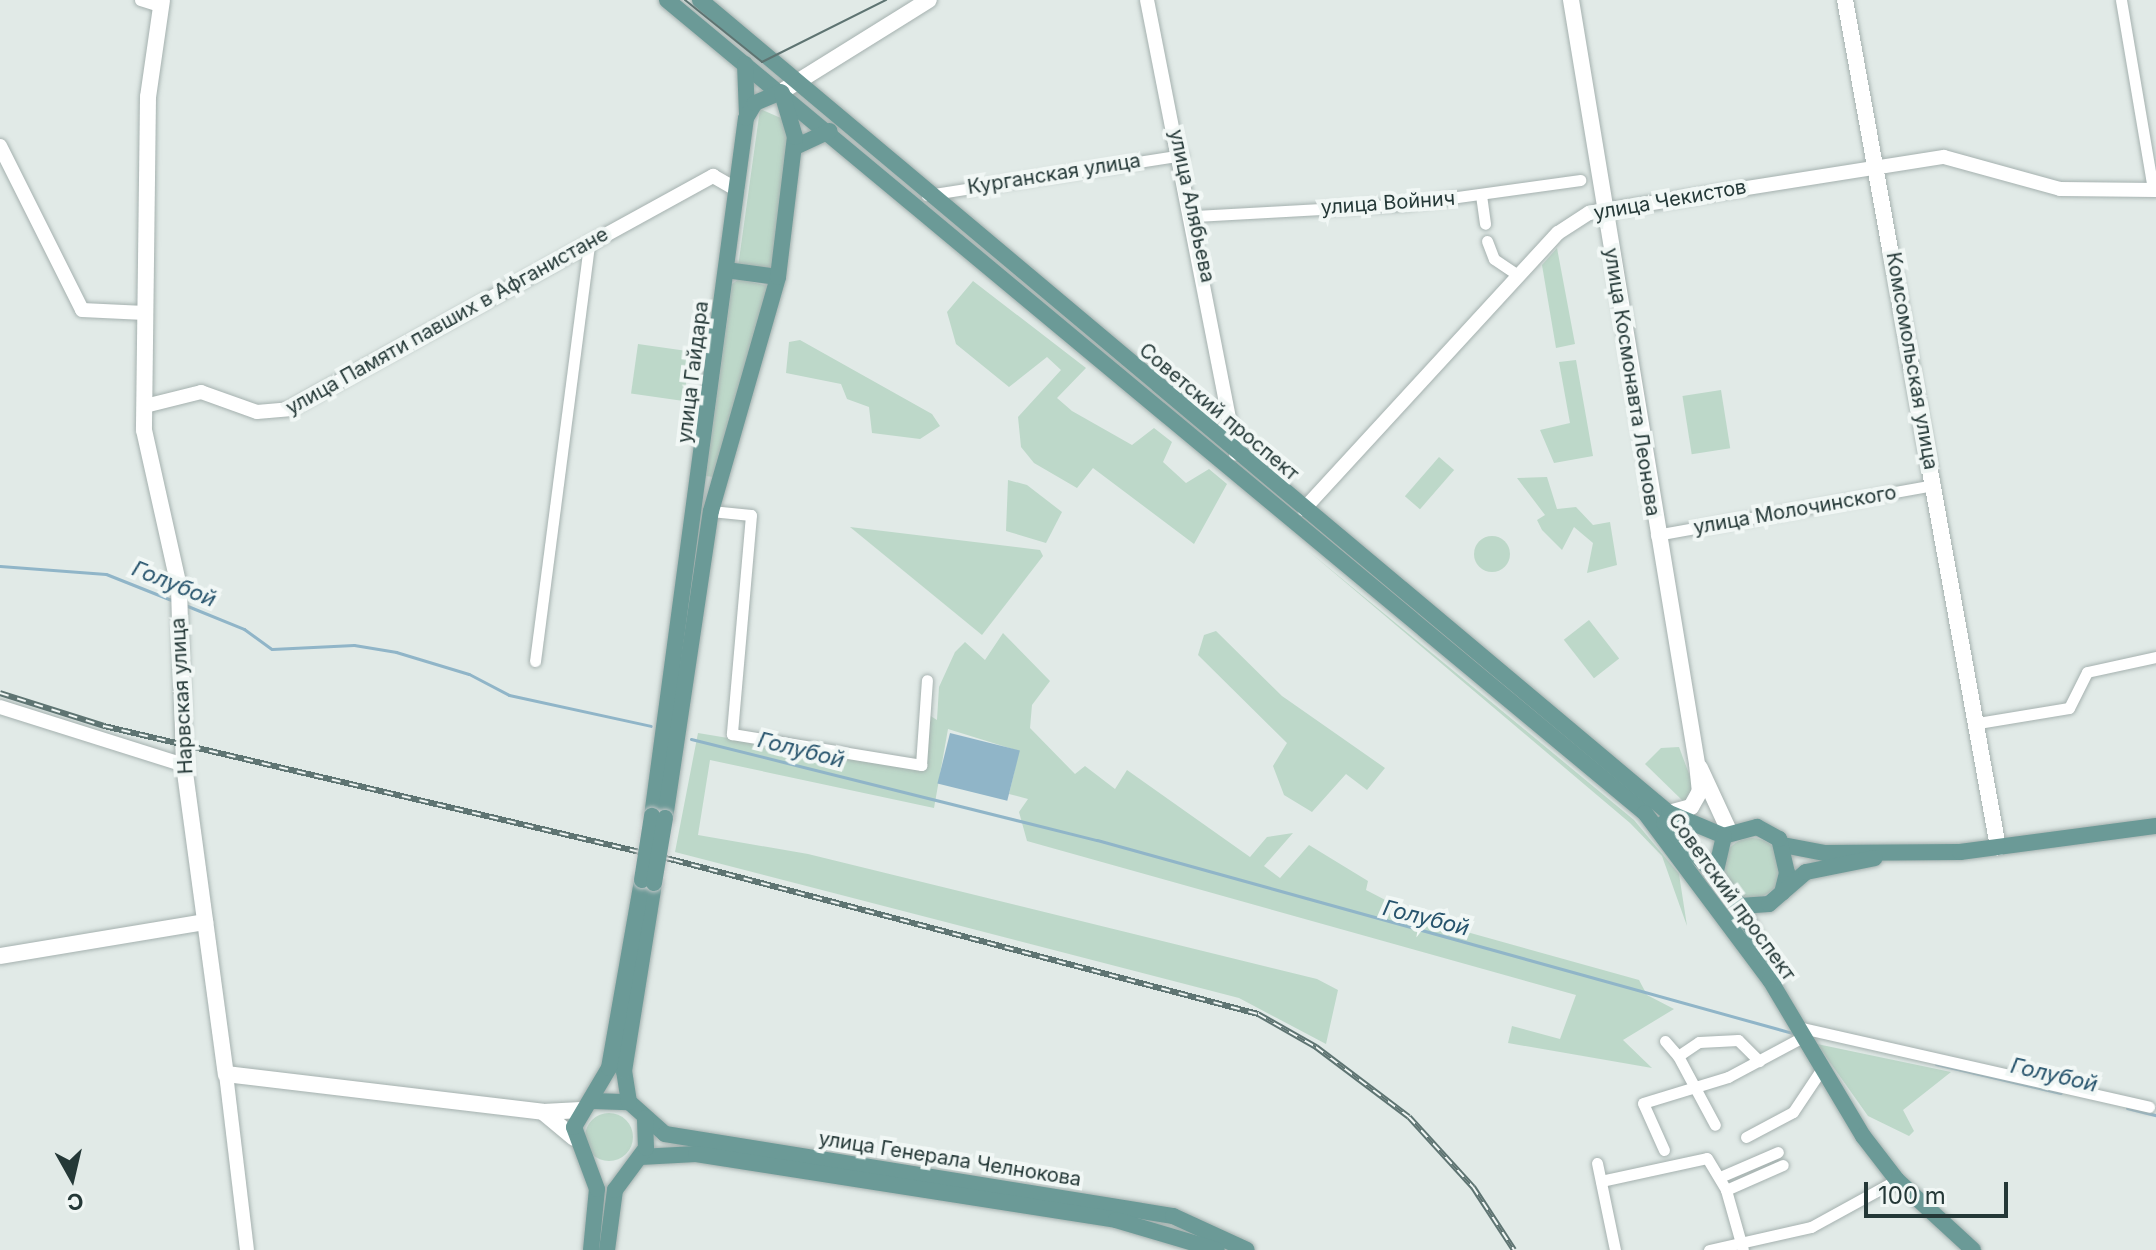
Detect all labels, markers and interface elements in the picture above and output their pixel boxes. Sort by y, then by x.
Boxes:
street label: улица Алябьева [1164,127,1220,285]
street label: Курганская улица [966,148,1142,200]
street label: улица Чекистов [1592,175,1748,225]
street label: улица Войнич [1320,186,1456,220]
street label: улица Памяти павших в Афганистане [282,222,612,420]
street label: улица Космонавта Леонова [1599,246,1665,518]
street label: Комсомольская улица [1881,250,1943,472]
street label: улица Гайдара [672,300,714,444]
street label: Советский проспект [1134,338,1304,486]
street label: улица Молочинского [1692,480,1898,540]
water label: Голубой [128,555,220,613]
street label: Нарвская улица [166,617,198,775]
water label: Голубой [755,727,847,773]
street label: Советский проспект [1663,809,1801,985]
water label: Голубой [1380,895,1472,941]
water label: Голубой [2008,1052,2100,1098]
street label: улица Генерала Челнокова [817,1126,1083,1192]
north arrow [32,1138,112,1218]
scale bar [1868,1166,2012,1216]
text: 100 m [1878,1181,1946,1210]
text: С [65,1188,85,1216]

